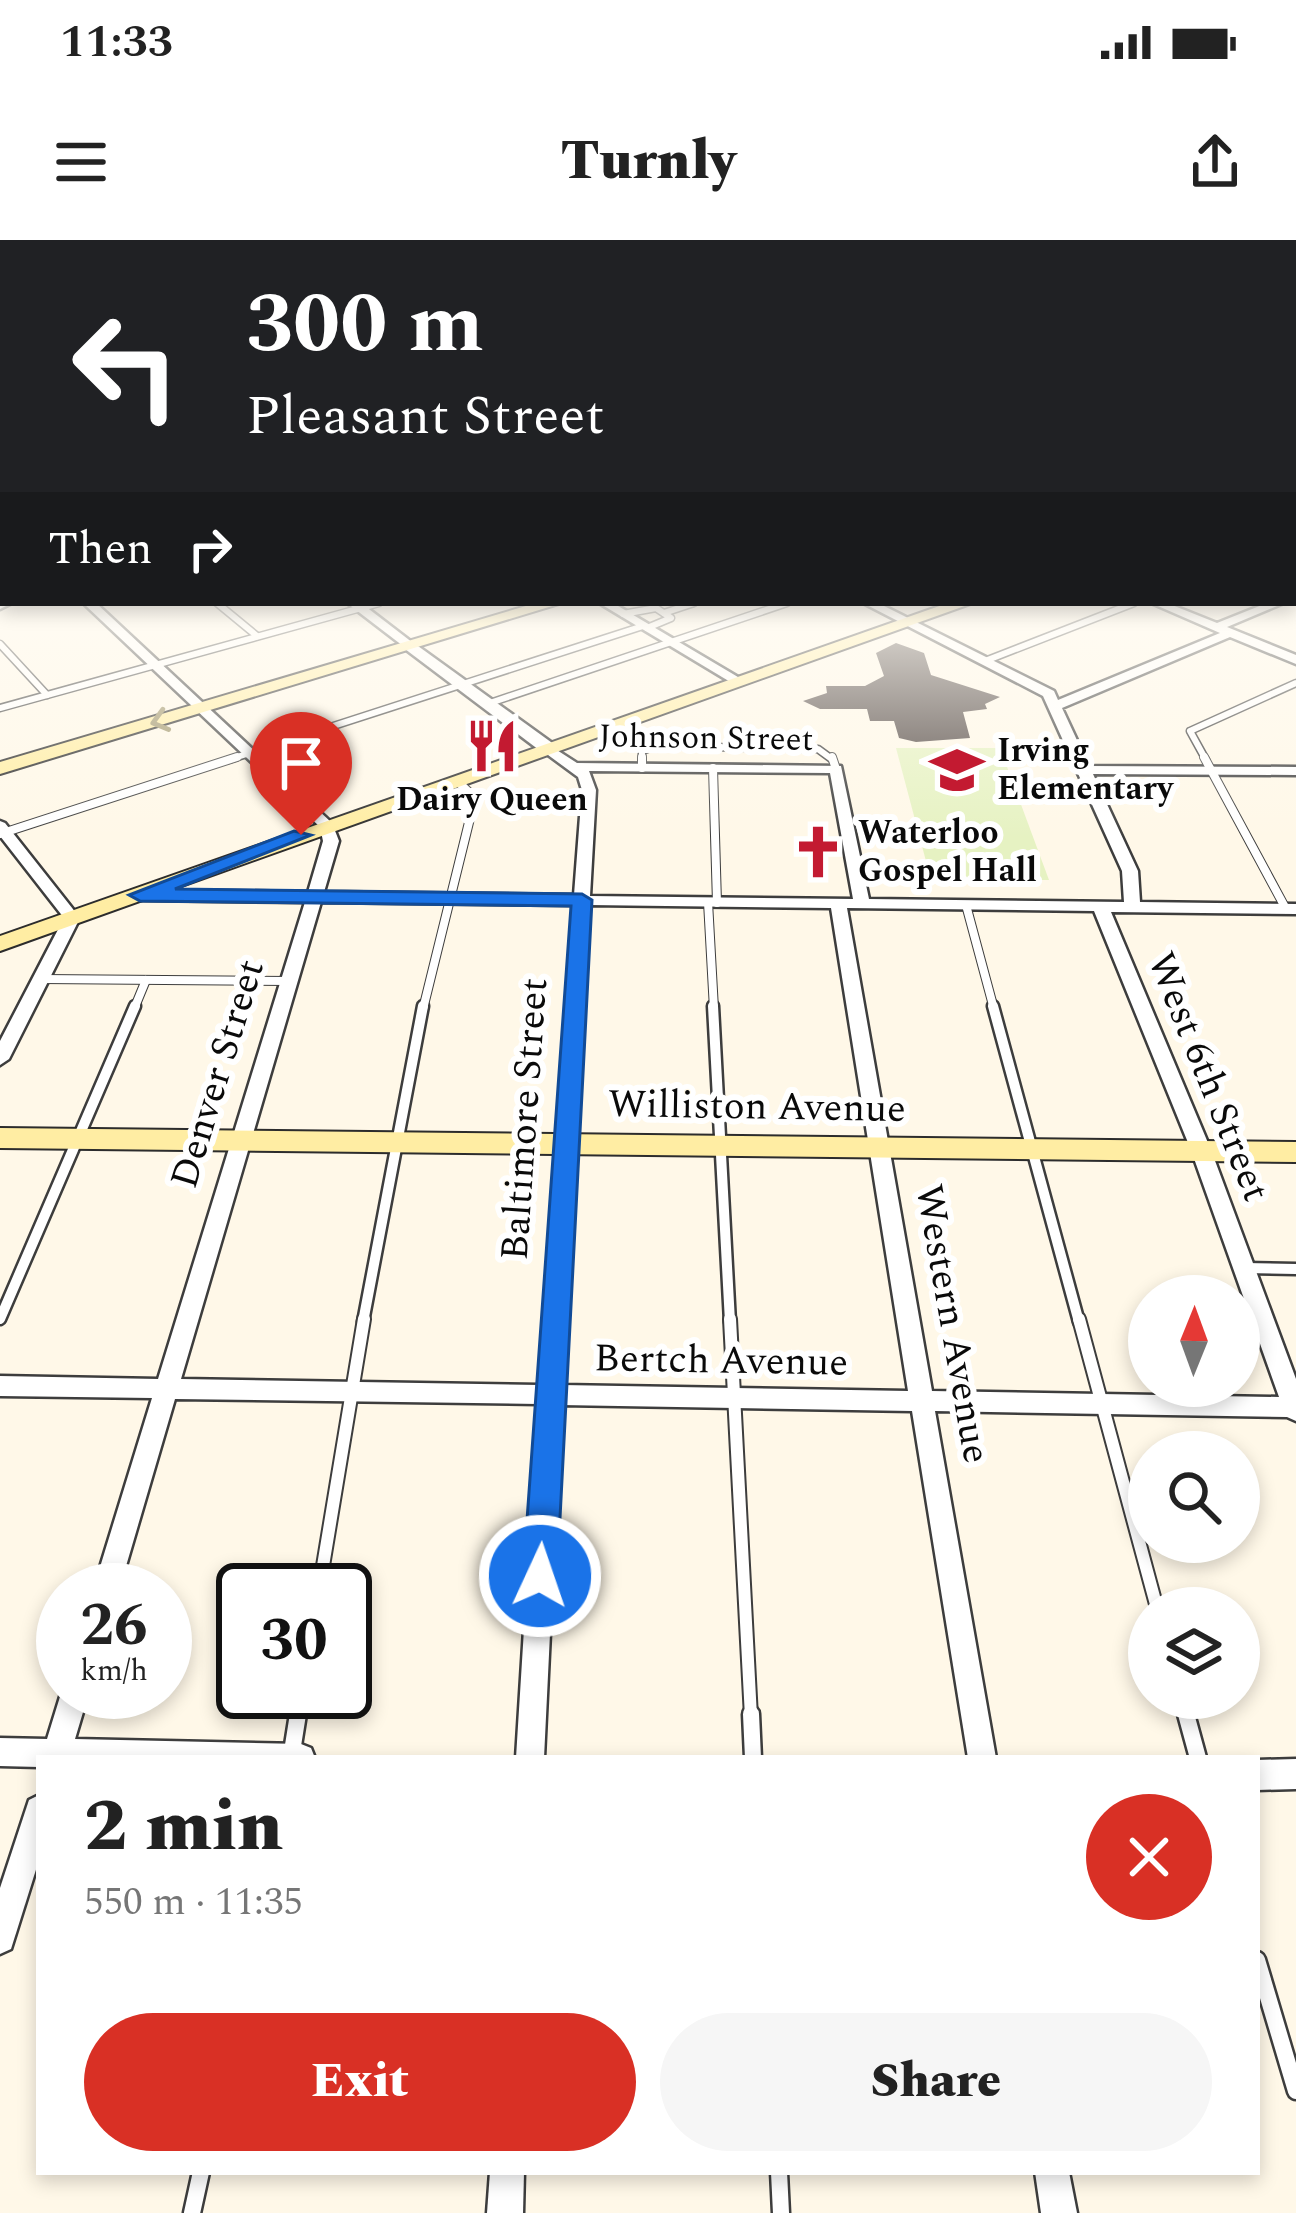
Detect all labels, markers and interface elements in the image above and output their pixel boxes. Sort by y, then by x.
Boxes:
text: 11:33 [60,8,173,77]
text: Turnly [561,121,735,203]
icon: menu [48,129,114,195]
icon: share [1182,129,1248,195]
text: 300 m [246,261,484,389]
icon: left [48,288,204,444]
text: Pleasant Street [246,376,605,458]
text: Then [48,515,153,584]
icon: right [177,516,243,582]
one-way arrow [150,707,171,732]
street label: Johnson Street [598,711,814,765]
pin [250,712,352,835]
restaurant icon: Dairy Queen [463,717,521,775]
place label: Irving Elementary [997,726,1174,814]
icon: arrive [268,730,334,796]
school or university icon: Irving Elementary [928,741,986,799]
place label: Dairy Queen [396,775,588,825]
place label: Waterloo Gospel Hall [858,808,1037,896]
church icon: Waterloo Gospel Hall [789,823,847,881]
street label: West 6th Street [1131,943,1285,1211]
street label: Denver Street [155,952,281,1196]
street label: Baltimore Street [486,976,564,1262]
street label: Williston Avenue [608,1075,906,1139]
street label: Western Avenue [898,1180,1006,1468]
north arrow [1128,1275,1260,1407]
map controls [1128,1275,1260,1719]
street label: Bertch Avenue [593,1329,849,1393]
button: search [1128,1431,1260,1563]
position arrow [477,1513,603,1639]
speed limit sign: 30 [216,1563,372,1719]
text: 26 [80,1580,148,1672]
button: layers [1128,1587,1260,1719]
text: km/h [80,1648,148,1694]
text: 2 min [84,1773,283,1882]
button: close [1086,1794,1212,1920]
text: 550 m · 11:35 [84,1873,303,1932]
button: Exit [84,2013,636,2151]
button: Share [660,2013,1212,2151]

